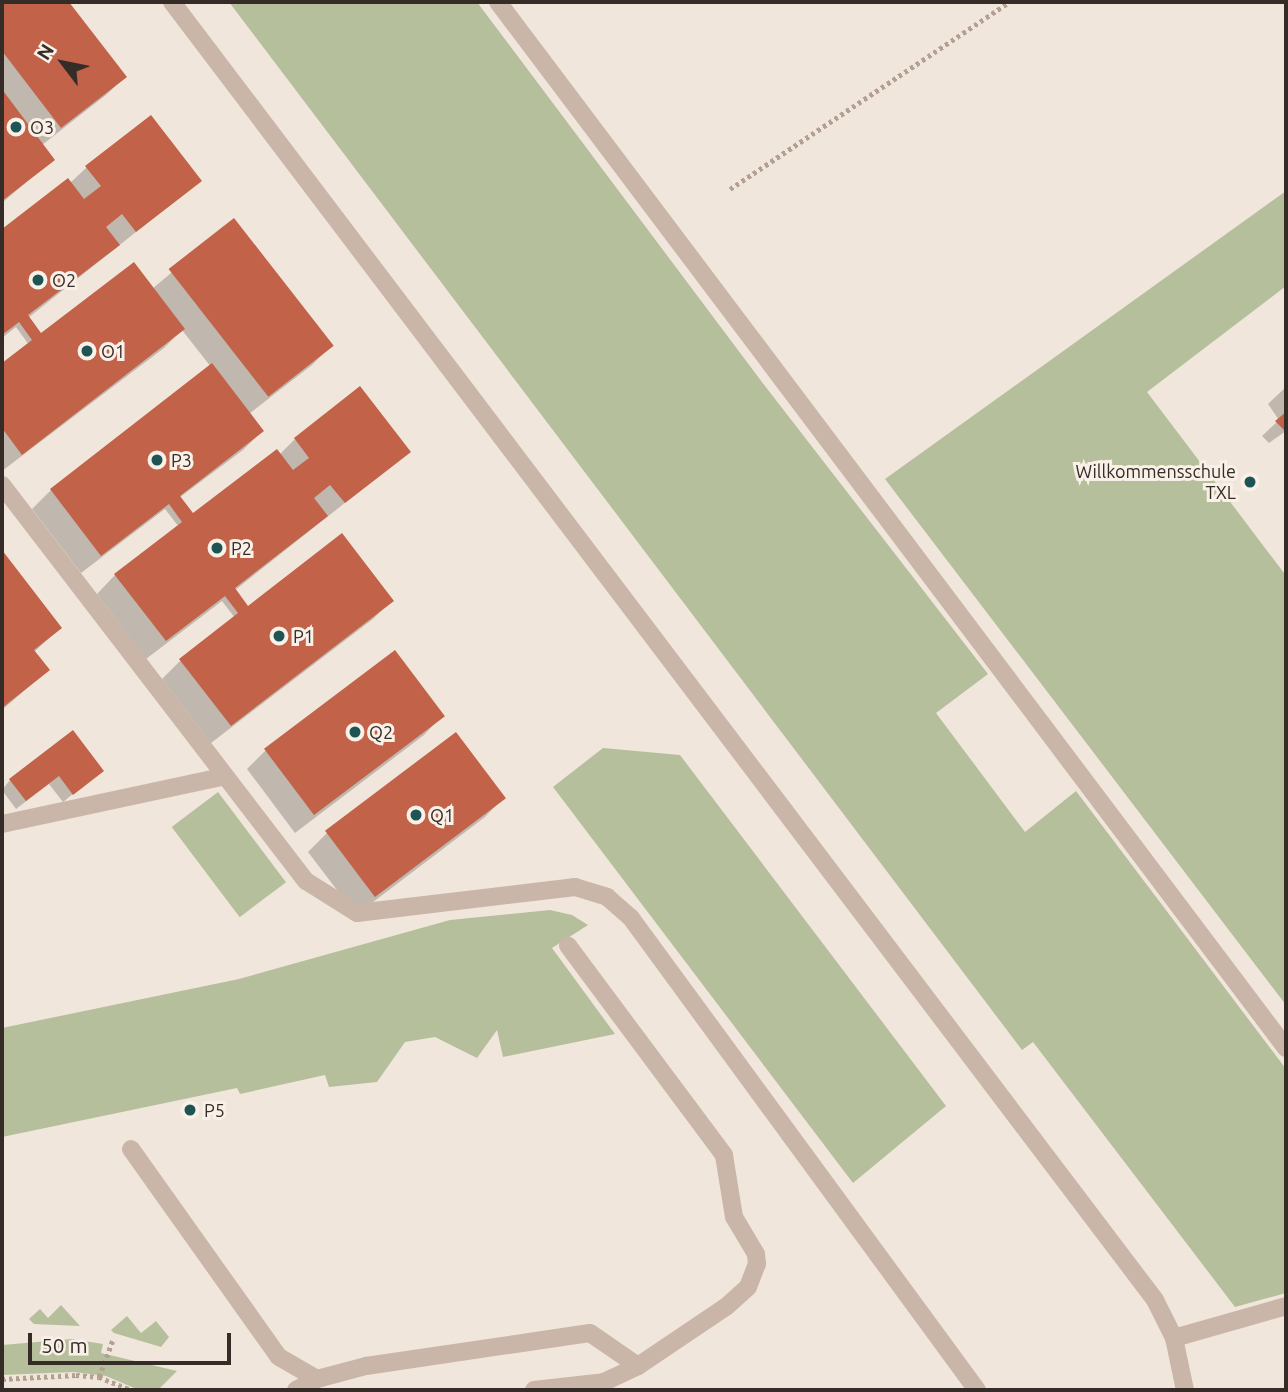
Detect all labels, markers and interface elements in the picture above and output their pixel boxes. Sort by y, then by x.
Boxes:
north arrow [28,28,98,98]
text: N [32,40,58,64]
place label: O3 [30,116,54,138]
marker: O3 [8,119,24,135]
place label: O2 [52,269,76,291]
marker: O2 [30,272,46,288]
place label: O1 [101,340,125,362]
marker: O1 [79,343,95,359]
place label: P3 [171,449,192,471]
marker: P3 [149,452,165,468]
place label: Willkommensschule TXL [1075,461,1236,504]
marker: Willkommensschule TXL [1242,474,1258,490]
place label: P2 [231,537,252,559]
marker: P2 [209,540,225,556]
place label: P1 [293,625,314,647]
marker: P1 [271,628,287,644]
place label: Q2 [369,721,393,743]
marker: Q2 [347,724,363,740]
place label: Q1 [430,804,454,826]
marker: Q1 [408,807,424,823]
place label: P5 [204,1099,225,1121]
marker: P5 [182,1102,198,1118]
scale bar [32,1318,234,1362]
text: 50 m [41,1333,88,1357]

